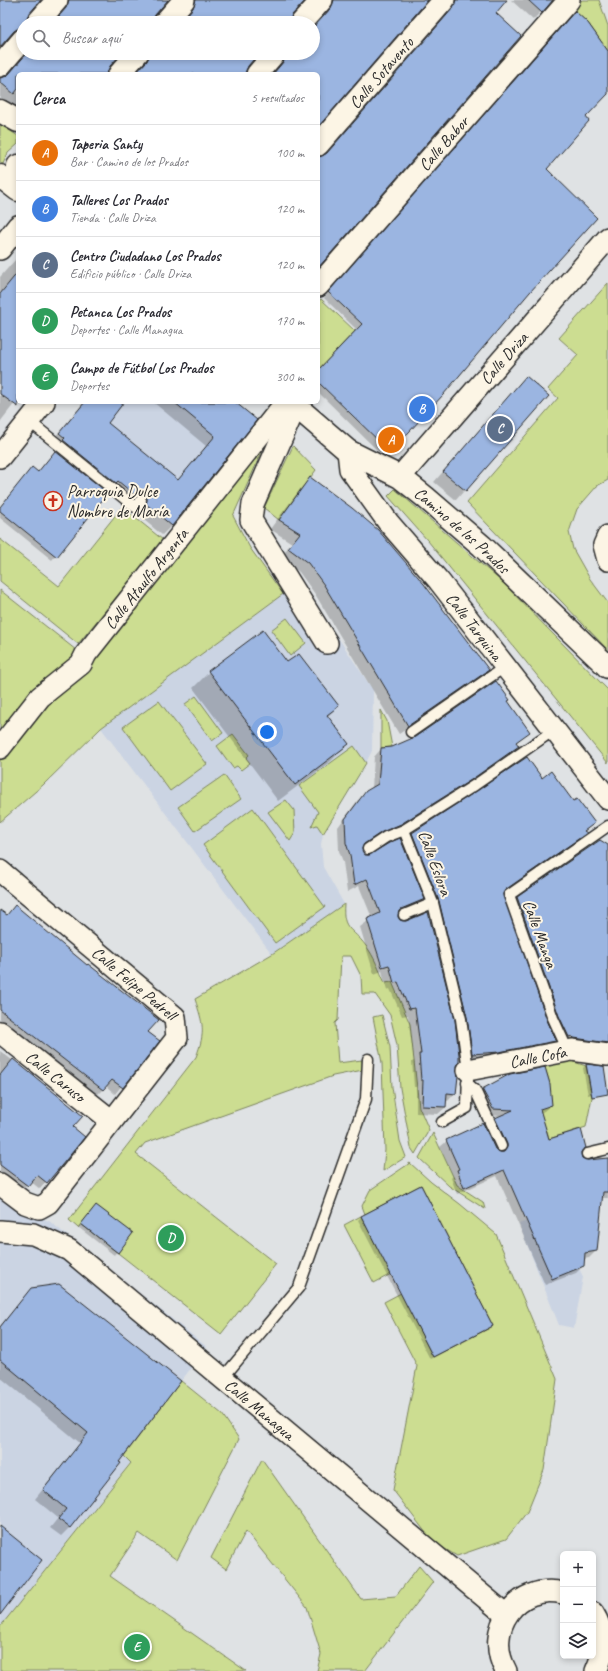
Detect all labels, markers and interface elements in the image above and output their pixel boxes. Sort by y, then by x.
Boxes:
search box [16,16,320,60]
icon: search [30,27,52,49]
text: Buscar aquí [62,29,121,48]
street label: Calle Sotavento [344,32,419,113]
text: Cerca [32,88,65,109]
text: 5 resultados [251,90,304,106]
street label: Calle Babor [414,110,474,175]
text: Taperia Santy [70,135,142,154]
text: A [42,145,48,161]
text: 100 m [276,145,304,161]
text: Bar · Camino de los Prados [70,154,188,170]
text: Talleres Los Prados [70,191,168,210]
text: B [42,201,48,217]
text: 120 m [276,201,304,217]
text: Tienda · Calle Driza [70,210,156,226]
text: Centro Ciudadano Los Prados [70,247,220,266]
text: C [42,257,48,273]
text: 120 m [276,257,304,273]
text: Edificio público · Calle Driza [70,266,191,282]
text: Petanca Los Prados [70,303,171,322]
text: D [41,313,49,329]
text: 170 m [276,313,304,329]
text: Deportes · Calle Managua [70,322,182,338]
street label: Calle Driza [475,326,533,388]
text: Campo de Fútbol Los Prados [70,359,214,378]
text: E [42,369,48,385]
text: 300 m [276,369,304,385]
text: Deportes [70,378,109,394]
pin: B [409,394,435,424]
pin: C [487,414,513,444]
pin: A [378,425,404,455]
place label: Parroquia Dulce Nombre de María [67,481,170,522]
street label: Camino de los Prados [410,482,515,579]
church icon: Parroquia Dulce Nombre de María [42,490,64,512]
street label: Calle Ataulfo Argenta [99,522,193,633]
street label: Calle Tarquina [441,588,509,666]
your location [257,722,277,742]
street label: Calle Eslora [413,827,457,900]
street label: Calle Manga [518,897,563,972]
street label: Calle Felipe Pedrell [88,942,184,1027]
street label: Calle Cofa [508,1041,569,1072]
street label: Calle Caruso [22,1046,91,1107]
pin: D [158,1223,184,1253]
street label: Calle Managua [221,1374,300,1446]
map controls [560,1551,596,1659]
button: + [560,1551,596,1587]
button: − [560,1587,596,1623]
button: layers [560,1623,596,1659]
pin: E [124,1632,150,1662]

